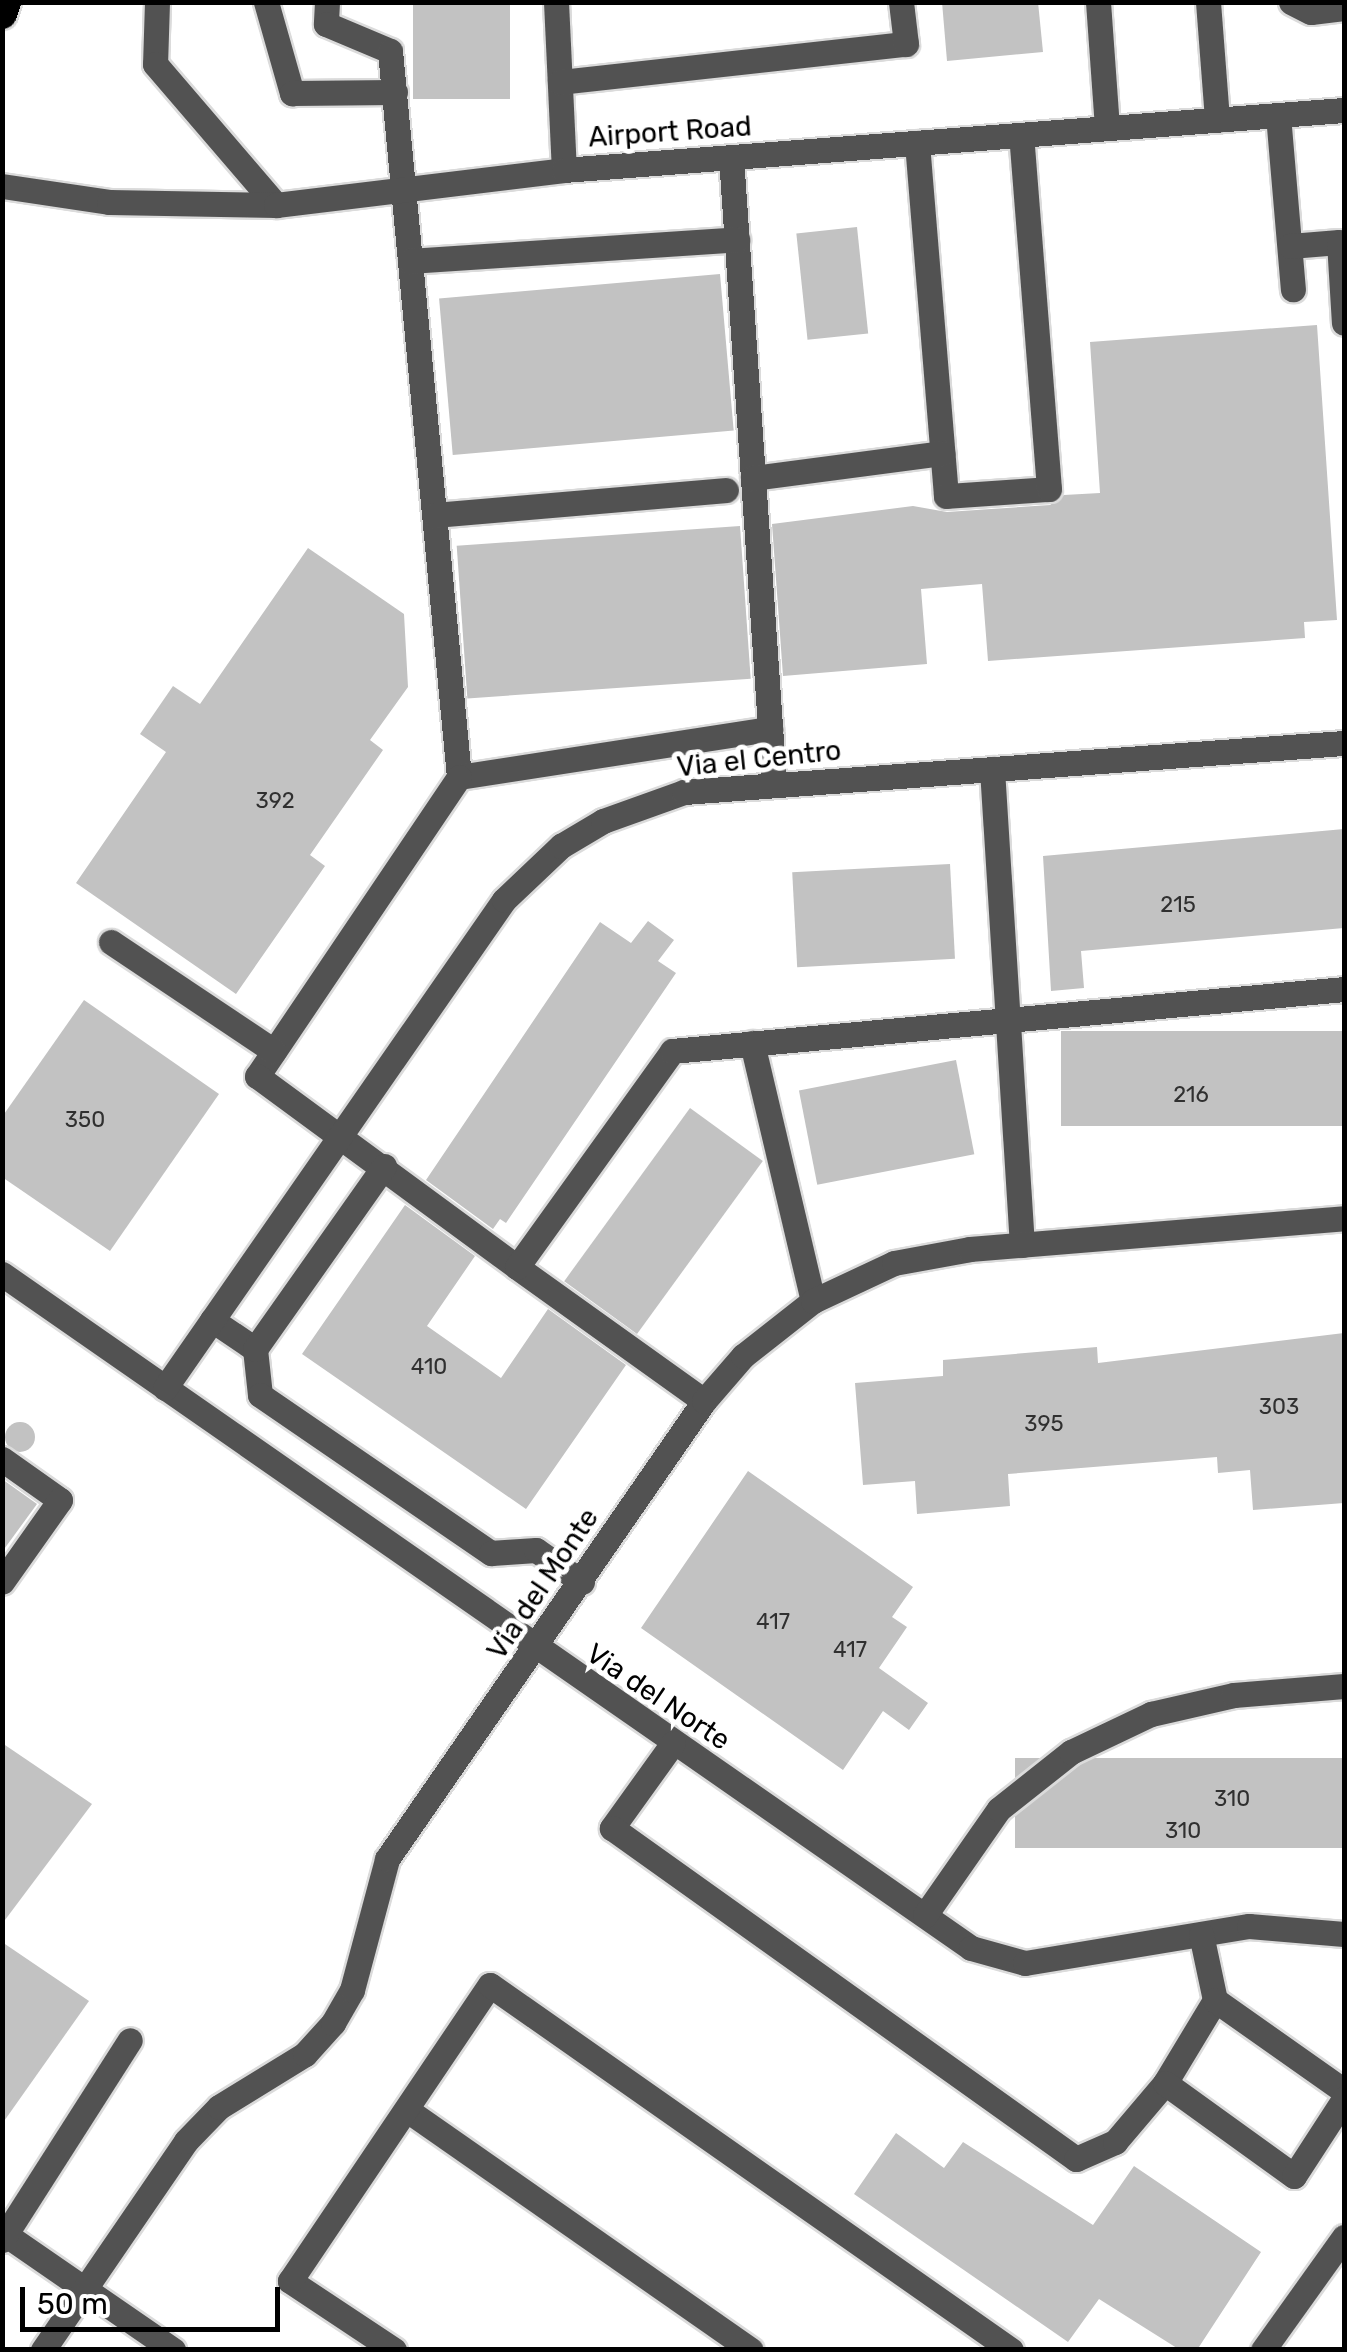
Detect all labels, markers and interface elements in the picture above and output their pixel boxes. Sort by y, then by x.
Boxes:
street label: Airport Road [587,110,753,154]
street label: Via el Centro [675,734,843,784]
house number: 392 [255,788,295,814]
house number: 215 [1160,892,1196,918]
house number: 216 [1173,1082,1209,1108]
house number: 350 [65,1107,105,1133]
house number: 410 [411,1354,447,1380]
house number: 303 [1259,1394,1299,1420]
house number: 395 [1024,1411,1064,1437]
street label: Via del Monte [480,1502,606,1666]
house number: 417 [756,1609,790,1635]
street label: Via del Norte [580,1637,736,1757]
house number: 417 [833,1637,867,1663]
house number: 310 [1214,1786,1250,1812]
house number: 310 [1165,1818,1201,1844]
scale bar [25,2267,285,2329]
text: 50 m [37,2286,108,2322]

